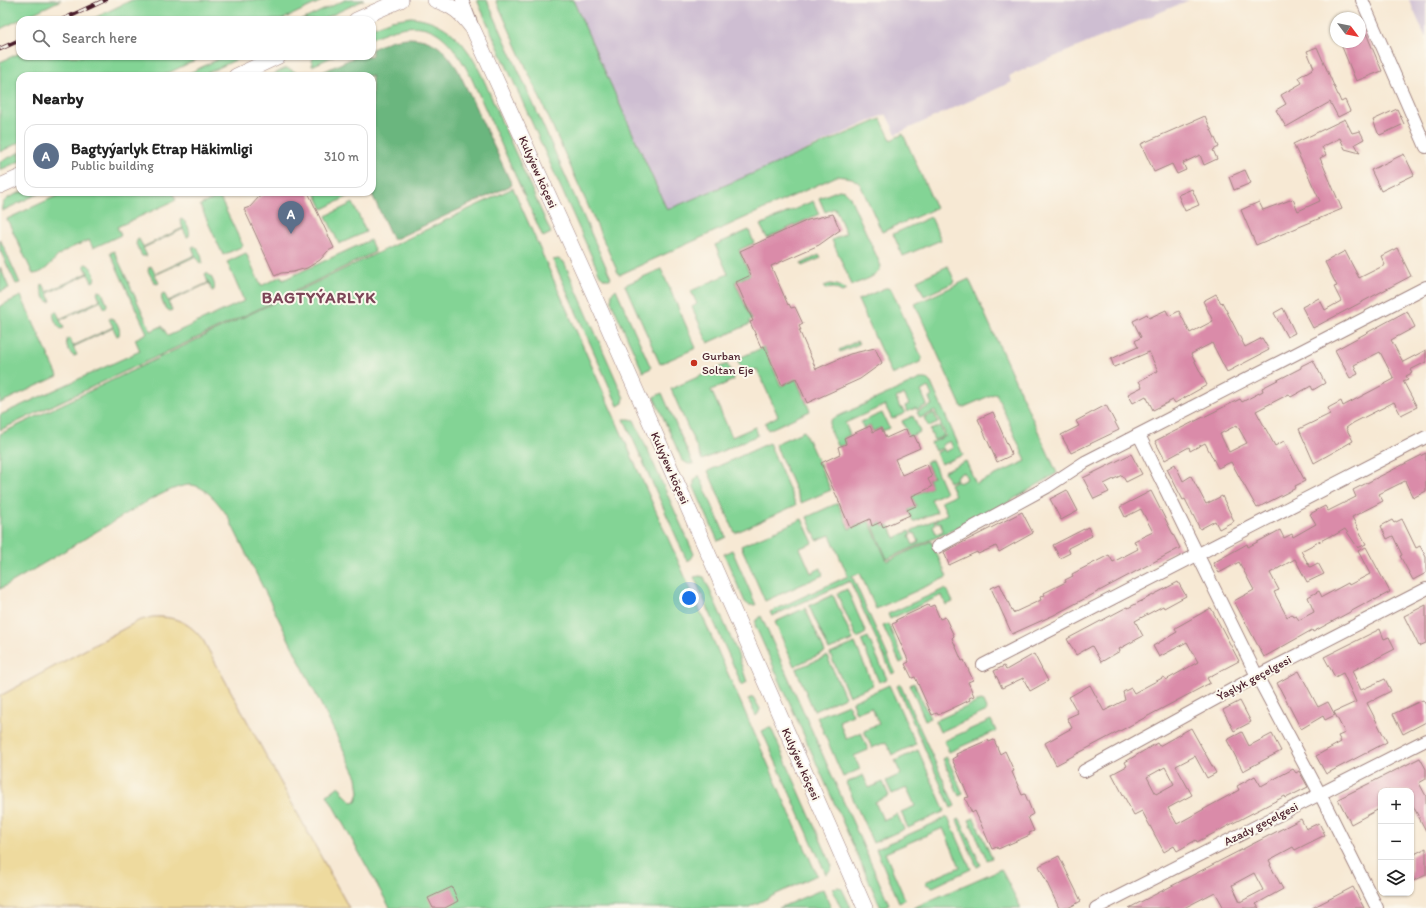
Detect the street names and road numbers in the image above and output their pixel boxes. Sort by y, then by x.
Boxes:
street label: Kulyýew köçesi [516,134,560,210]
street label: Kulyýew köçesi [648,430,692,506]
street label: Ýaşlyk geçelgesi [1214,652,1294,704]
street label: Kulyýew köçesi [779,726,823,802]
street label: Azady geçelgesi [1222,799,1300,849]

